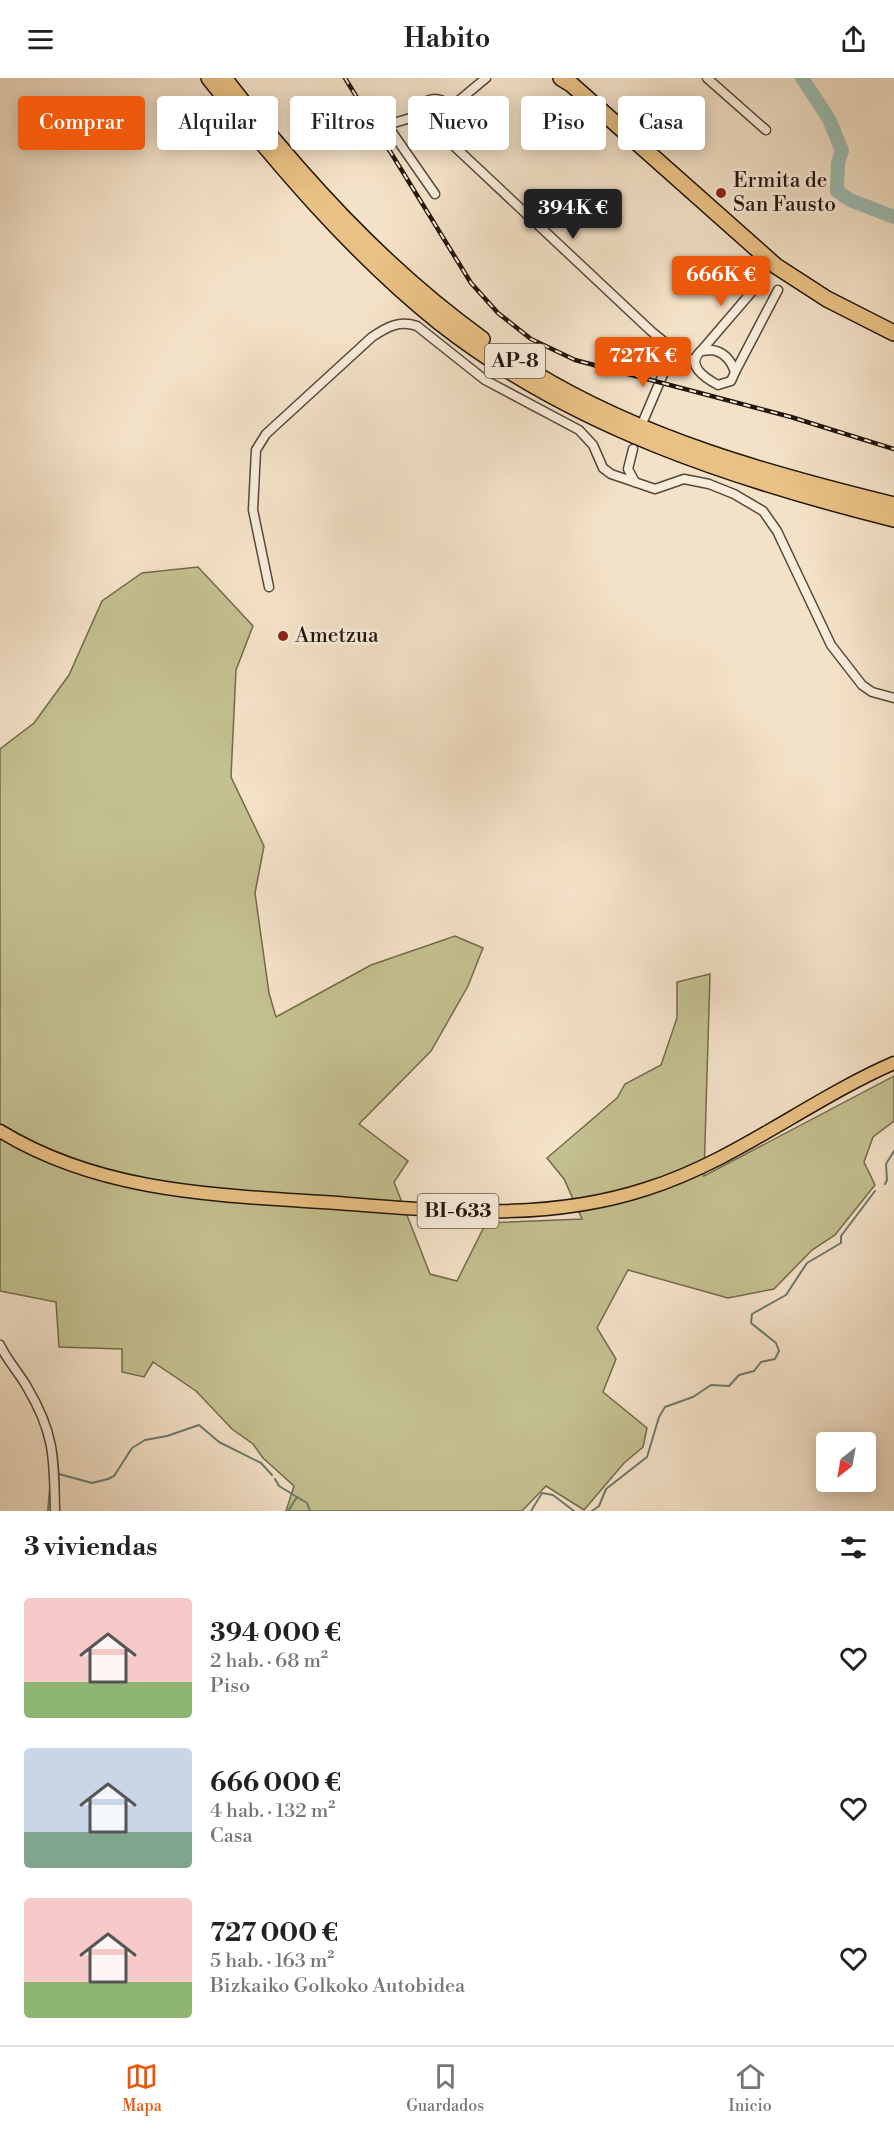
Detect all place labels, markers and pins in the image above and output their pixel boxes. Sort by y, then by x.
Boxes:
place label: Ermita de San Fausto [733,168,836,218]
marker: Ermita de San Fausto [714,186,728,200]
pin: 394K € [524,189,622,240]
pin: 666K € [672,256,770,307]
pin: 727K € [594,337,692,388]
place label: Ametzua [294,623,379,649]
marker: Ametzua [276,629,290,643]

